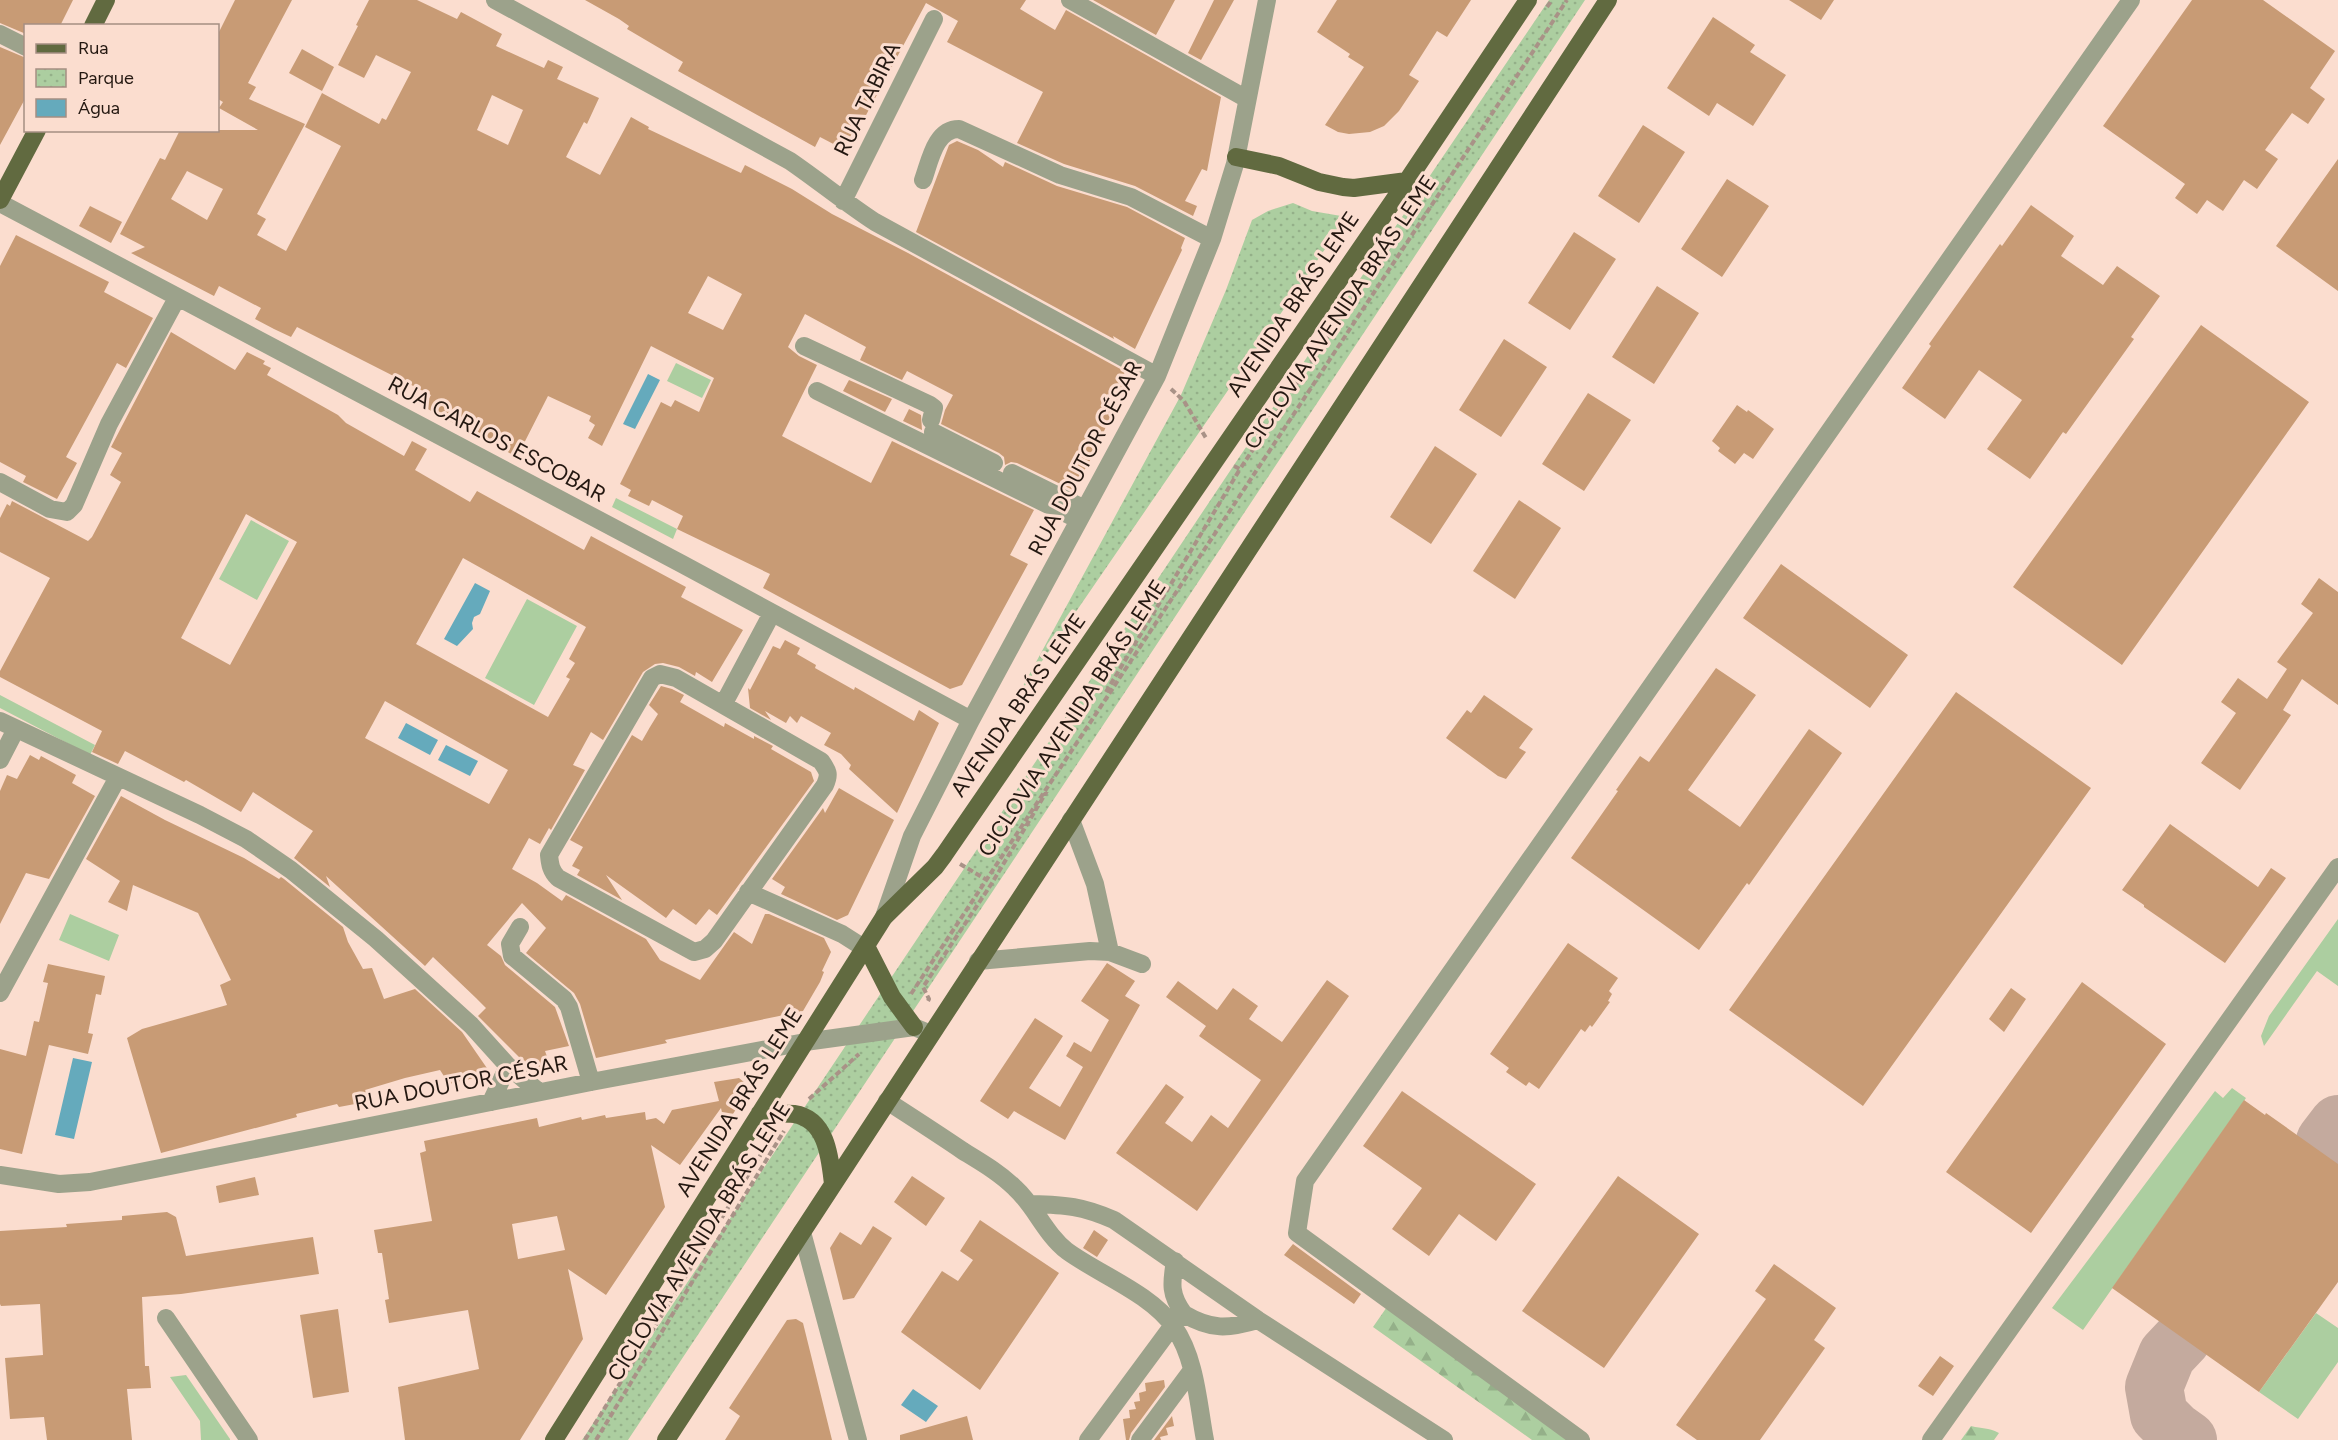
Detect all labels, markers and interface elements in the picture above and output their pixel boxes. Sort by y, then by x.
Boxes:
legend [24,24,219,132]
text: Rua [78,37,109,59]
street label: RUA TABIRA [828,38,906,160]
text: Parque [78,67,134,89]
text: Água [78,97,120,119]
street label: CICLOVIA AVENIDA BRÁS LEME [1238,170,1442,454]
street label: AVENIDA BRÁS LEME [1221,206,1365,402]
street label: RUA DOUTOR CÉSAR [1022,356,1148,560]
street label: RUA CARLOS ESCOBAR [383,370,611,508]
street label: CICLOVIA AVENIDA BRÁS LEME [972,574,1172,862]
street label: AVENIDA BRÁS LEME [944,608,1092,802]
street label: AVENIDA BRÁS LEME [670,1002,808,1202]
street label: RUA DOUTOR CÉSAR [352,1049,570,1117]
street label: CICLOVIA AVENIDA BRÁS LEME [601,1096,797,1386]

